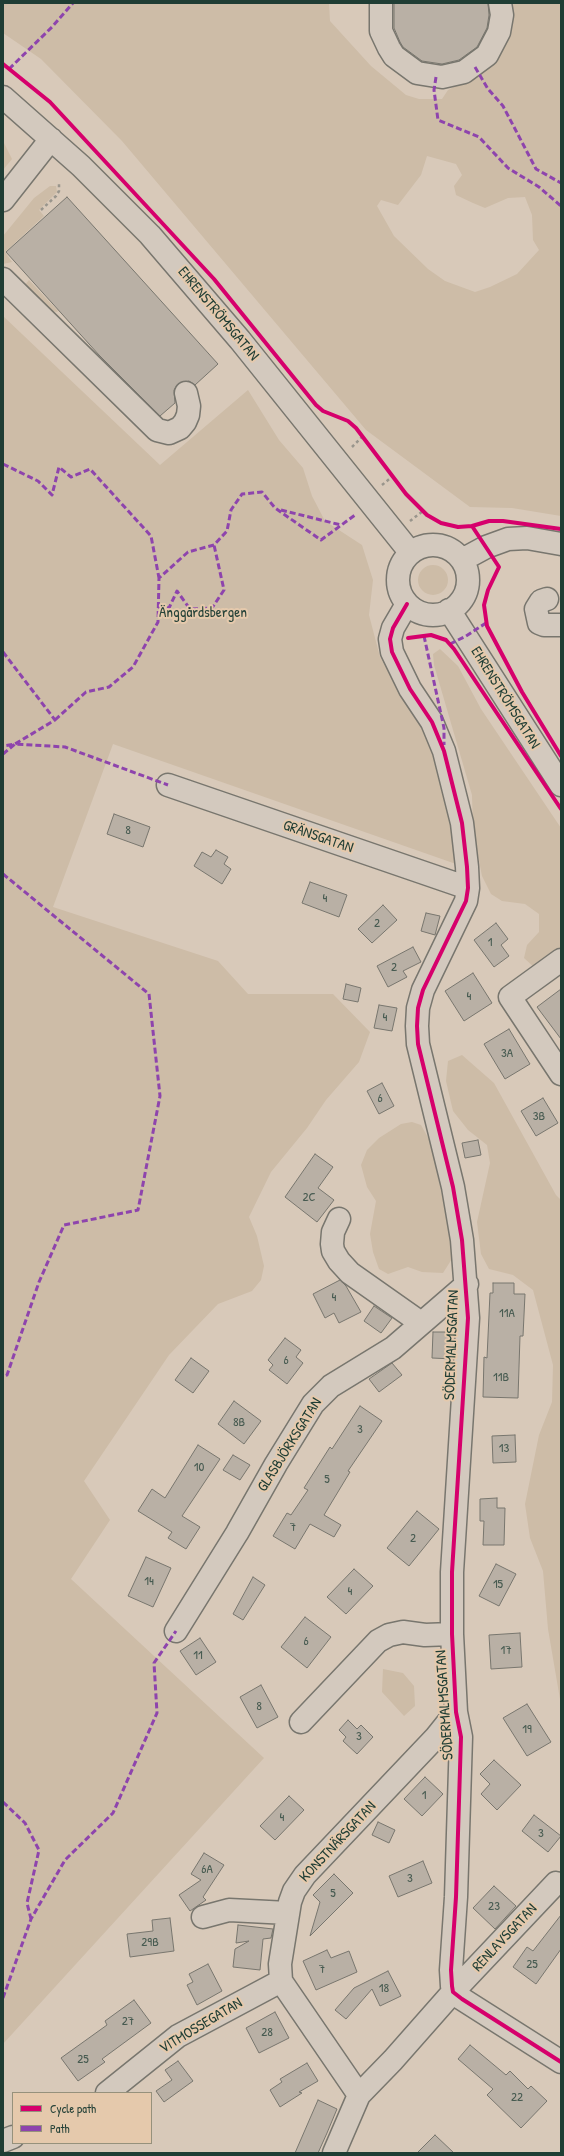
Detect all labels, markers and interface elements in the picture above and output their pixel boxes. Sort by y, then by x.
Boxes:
street label: EHRENSTRÖMSGATAN [174,263,262,365]
park label: Änggårdsbergen [159,604,247,622]
street label: EHRENSTRÖMSGATAN [466,644,544,752]
street label: GRÄNSGATAN [281,817,355,857]
house number: 8 [125,823,131,839]
house number: 4 [323,891,327,907]
house number: 2 [374,916,380,932]
house number: 1 [488,935,492,951]
house number: 2 [391,960,397,976]
house number: 4 [467,989,471,1005]
house number: 4 [383,1010,387,1026]
house number: 3A [501,1046,513,1062]
house number: 6 [377,1091,383,1107]
house number: 3B [533,1109,545,1125]
house number: 2C [302,1190,316,1206]
house number: 4 [332,1290,336,1306]
street label: SÖDERMALMSGATAN [441,1290,463,1400]
house number: 11A [499,1306,515,1322]
house number: 6 [283,1353,289,1369]
house number: 11B [493,1370,509,1386]
street label: GLASBJÖRKSGATAN [254,1395,326,1495]
house number: 8B [233,1415,245,1431]
house number: 3 [357,1422,363,1438]
house number: 13 [499,1441,509,1457]
house number: 10 [194,1460,204,1476]
house number: 5 [324,1472,330,1488]
house number: 7 [290,1520,296,1536]
house number: 2 [410,1531,416,1547]
house number: 14 [144,1574,154,1590]
house number: 15 [493,1577,503,1593]
house number: 4 [348,1584,352,1600]
house number: 6 [303,1634,309,1650]
house number: 17 [500,1643,512,1659]
house number: 11 [193,1648,203,1664]
street label: SÖDERMALMSGATAN [432,1649,458,1761]
house number: 8 [256,1699,262,1715]
house number: 19 [522,1722,532,1738]
house number: 3 [356,1729,362,1745]
house number: 1 [422,1788,426,1804]
street label: KONSTNÄRSGATAN [296,1798,380,1886]
house number: 4 [280,1810,284,1826]
house number: 3 [538,1826,544,1842]
house number: 6A [201,1862,213,1878]
house number: 3 [407,1871,413,1887]
house number: 5 [330,1886,336,1902]
house number: 23 [488,1899,500,1915]
street label: RENLAVSGATAN [469,1900,541,1976]
house number: 29B [141,1935,159,1951]
house number: 25 [526,1957,538,1973]
house number: 7 [319,1962,325,1978]
house number: 18 [379,1981,389,1997]
street label: VITMOSSEGATAN [156,1994,246,2058]
house number: 27 [122,2014,134,2030]
house number: 28 [261,2025,273,2041]
house number: 25 [77,2052,89,2068]
house number: 22 [511,2090,523,2106]
legend [12,2092,152,2144]
text: Cycle path [50,2100,96,2117]
text: Path [50,2120,70,2137]

